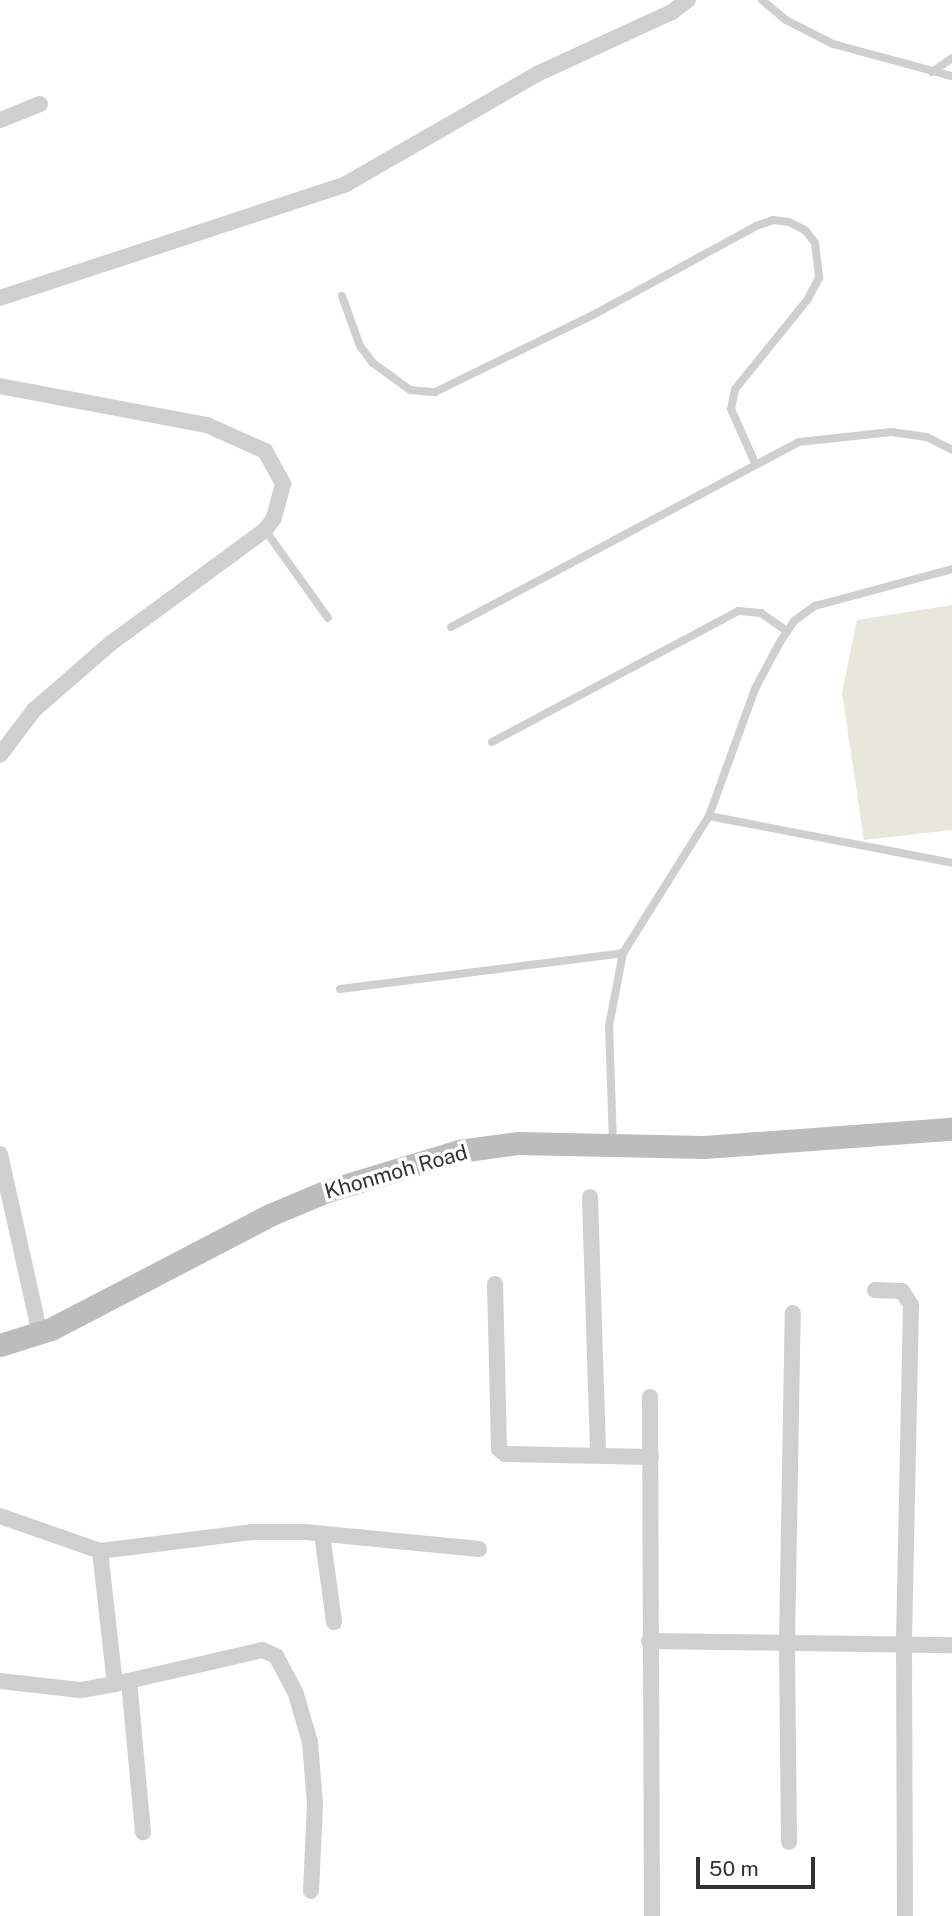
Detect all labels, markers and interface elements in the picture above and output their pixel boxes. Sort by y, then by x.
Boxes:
street label: Khonmoh Road [322,1140,470,1204]
scale bar [700,1842,819,1886]
text: 50 m [709,1856,759,1881]

